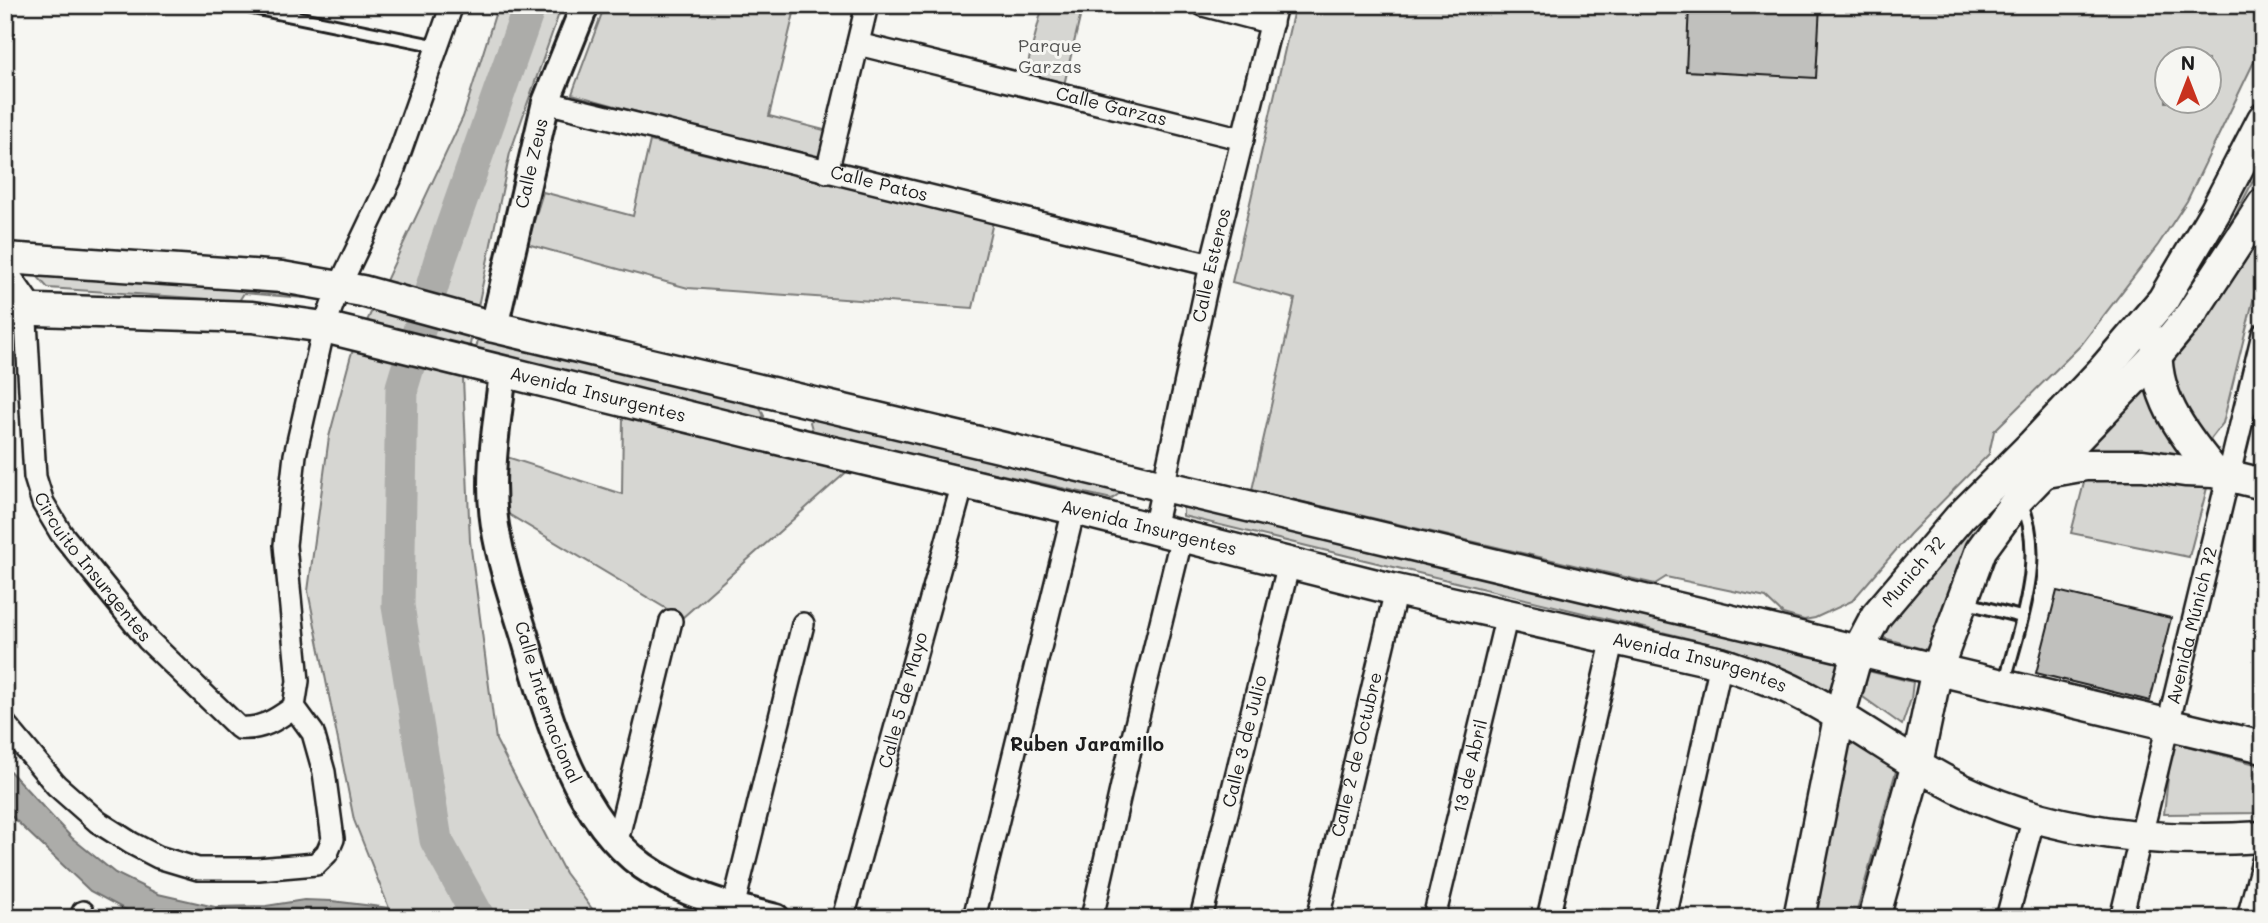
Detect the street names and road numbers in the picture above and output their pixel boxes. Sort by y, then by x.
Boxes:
street label: Calle Garzas [1054,80,1170,131]
street label: Calle Zeus [509,116,553,211]
street label: Calle Patos [828,159,931,206]
street label: Calle Esteros [1186,205,1236,324]
street label: Avenida Insurgentes [508,360,689,427]
street label: Circuito Insurgentes [29,489,158,646]
street label: Avenida Insurgentes [1059,493,1240,561]
street label: Munich 72 [1876,530,1950,612]
street label: Avenida Múnich 72 [2160,544,2222,707]
street label: Calle Internacional [510,618,588,787]
street label: Avenida Insurgentes [1610,626,1791,697]
street label: Calle 5 de Mayo [872,629,932,771]
street label: Calle 2 de Octubre [1325,670,1387,839]
street label: Calle 3 de Julio [1216,672,1272,810]
street label: 13 de Abril [1447,717,1492,815]

